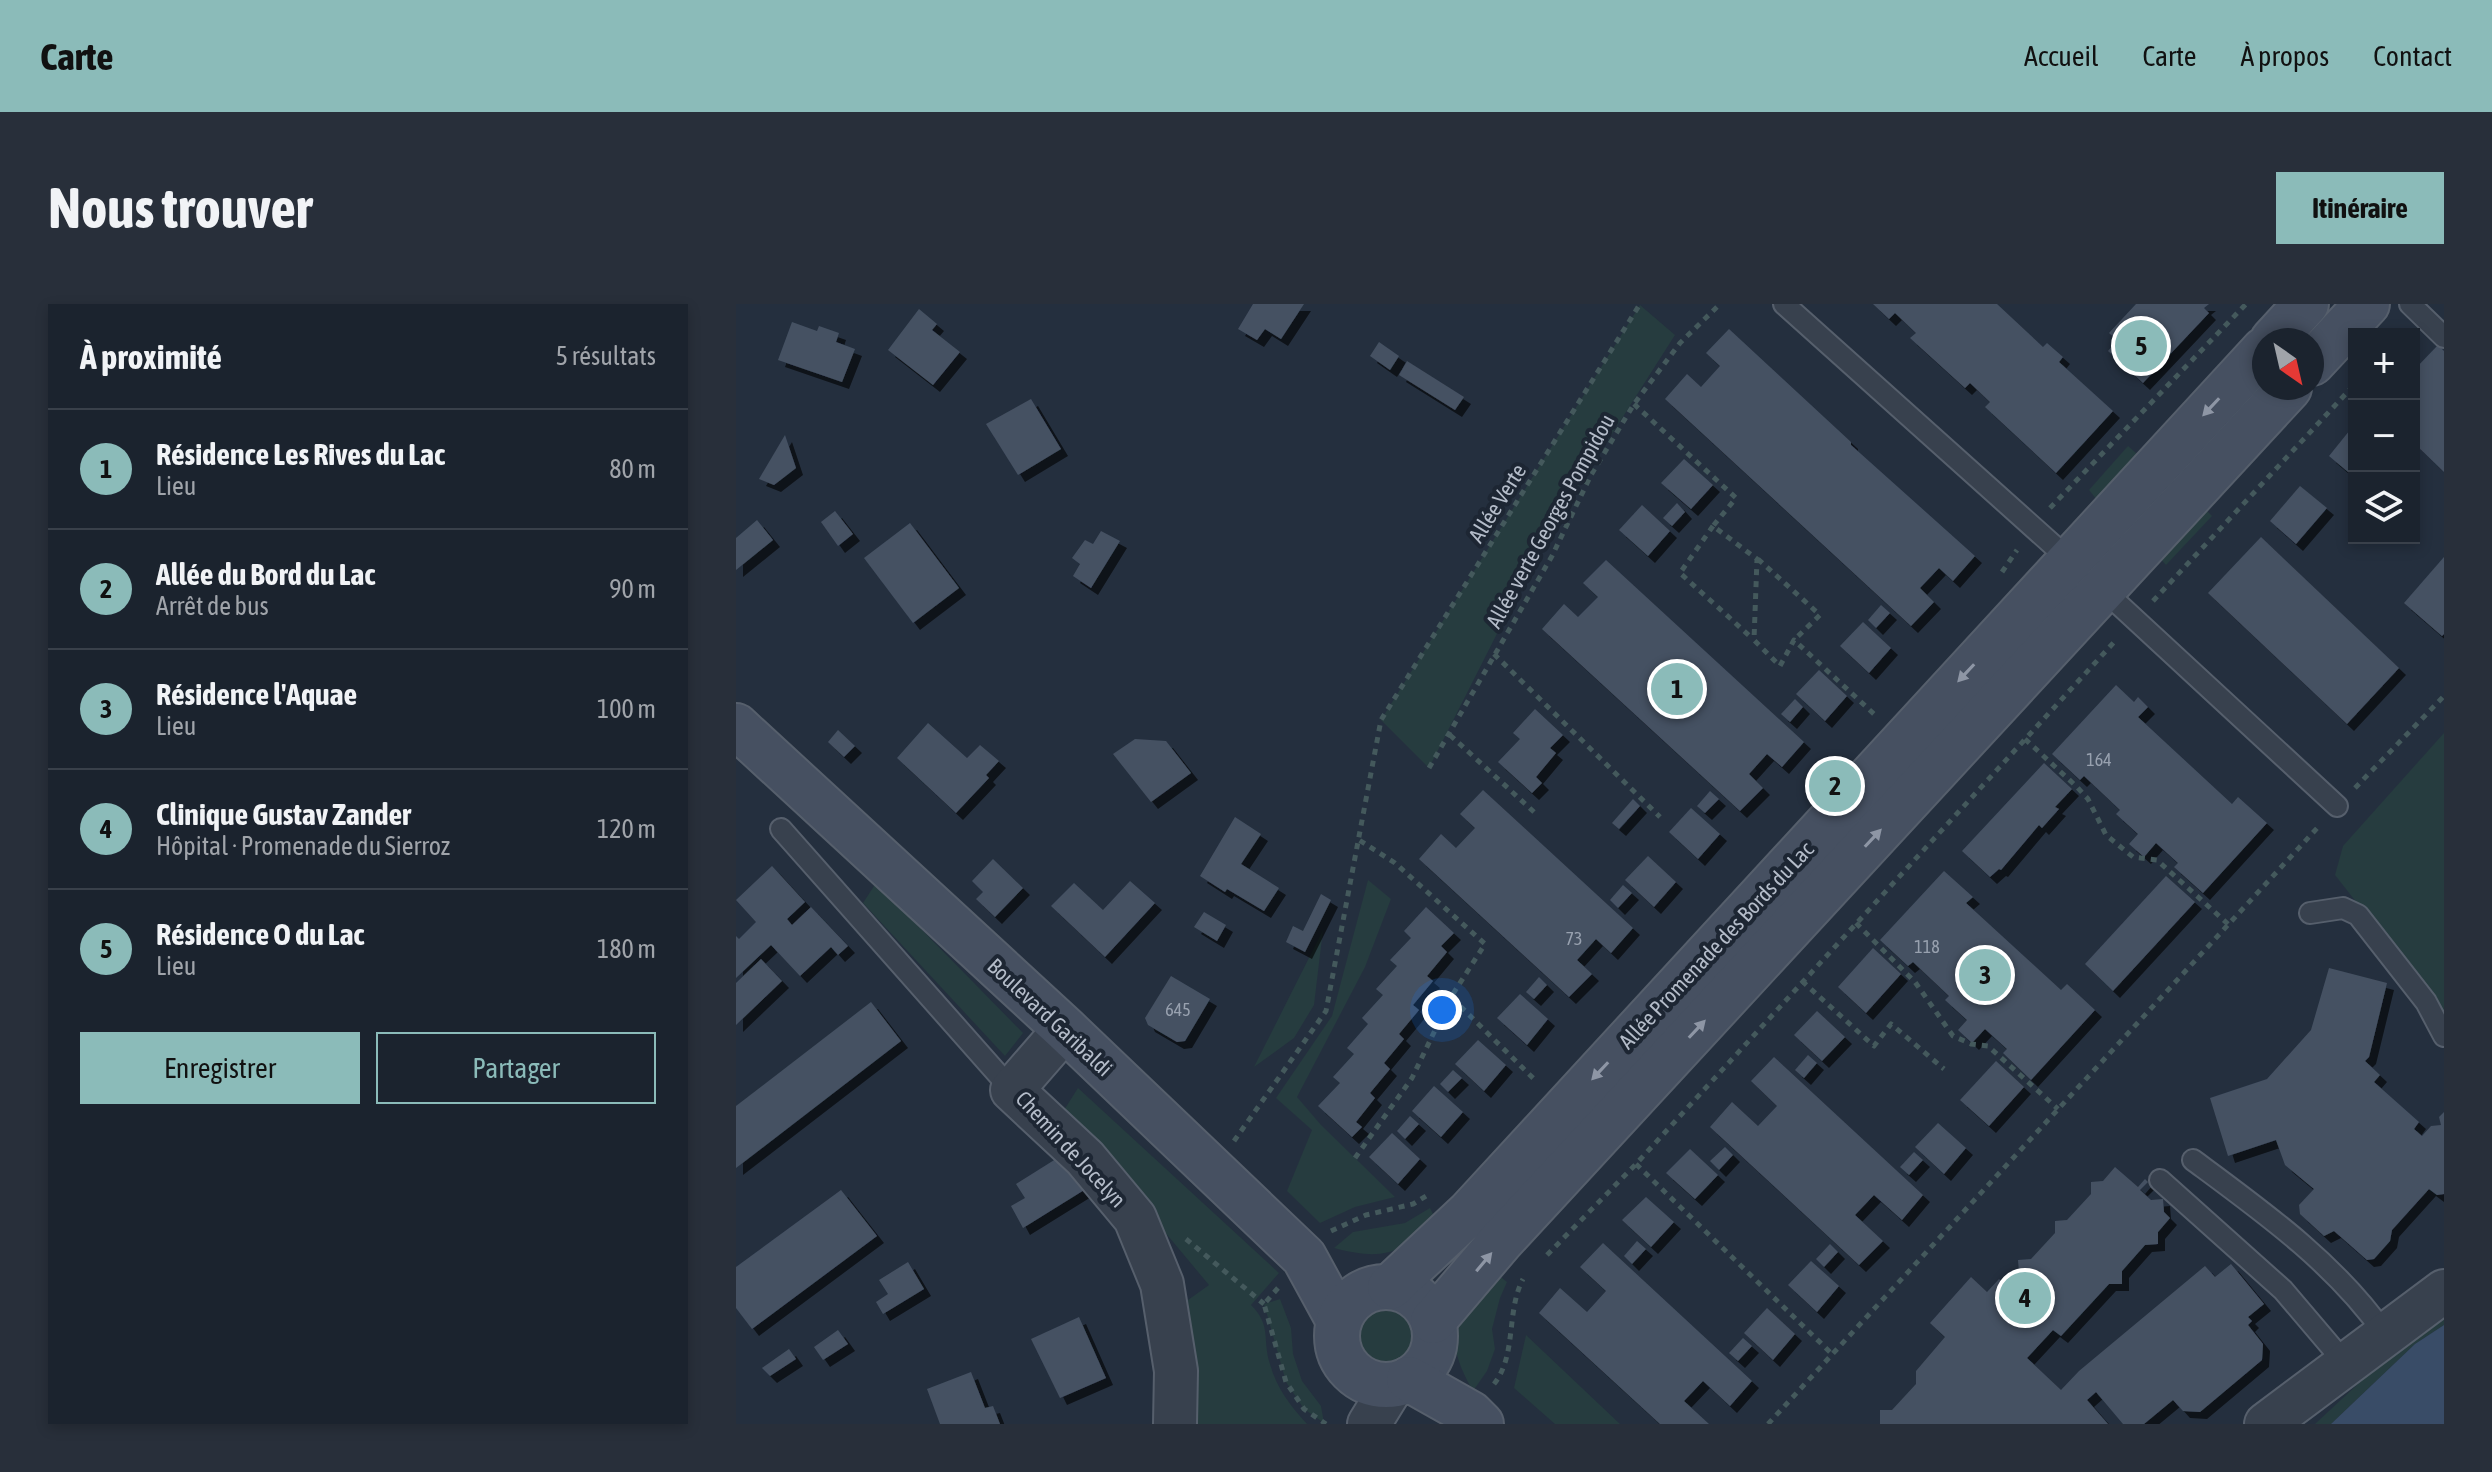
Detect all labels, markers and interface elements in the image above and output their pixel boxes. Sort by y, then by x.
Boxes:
text: Carte [40,35,113,78]
text: Accueil [2024,40,2098,72]
text: Carte [2142,40,2197,72]
text: À propos [2241,40,2329,72]
text: Contact [2373,40,2452,72]
button: Itinéraire [2276,172,2444,244]
text: Nous trouver [48,176,312,240]
pin: 5 [2115,316,2167,376]
north arrow [2252,328,2324,400]
map controls [2348,328,2420,544]
button: + [2348,328,2420,400]
text: À proximité [80,337,222,376]
text: 5 résultats [556,341,656,371]
one-way arrow [2203,397,2221,416]
button: − [2348,400,2420,472]
street label: Allée verte Georges Pompidou [1480,410,1620,632]
text: Résidence Les Rives du Lac [156,437,445,471]
text: 1 [100,454,112,484]
text: 80 m [609,454,656,484]
street label: Allée Verte [1463,459,1531,547]
text: Lieu [156,471,196,501]
button: layers [2348,472,2420,544]
text: Allée du Bord du Lac [156,557,375,591]
text: 2 [100,574,112,604]
text: 90 m [609,574,656,604]
text: Arrêt de bus [156,591,269,621]
pin: 1 [1651,659,1703,719]
one-way arrow [1957,664,1975,683]
text: Résidence l'Aquae [156,677,357,711]
text: 3 [100,694,112,724]
text: 100 m [597,694,656,724]
text: Lieu [156,711,196,741]
house number: 164 [2086,749,2112,770]
pin: 2 [1809,756,1861,816]
text: Clinique Gustav Zander [156,797,411,831]
text: 4 [100,814,112,844]
text: 120 m [597,814,656,844]
one-way arrow [1864,828,1882,847]
text: Hôpital · Promenade du Sierroz [156,831,450,861]
street label: Allée Promenade des Bords du Lac [1613,835,1819,1054]
text: Résidence O du Lac [156,917,364,951]
house number: 73 [1566,928,1582,949]
text: 5 [100,934,112,964]
text: 180 m [597,934,656,964]
house number: 118 [1914,936,1940,957]
pin: 3 [1959,945,2011,1005]
text: Lieu [156,951,196,981]
street label: Boulevard Garibaldi [982,953,1118,1081]
your location [1422,990,1462,1030]
house number: 645 [1165,999,1191,1020]
one-way arrow [1687,1019,1705,1038]
button: Enregistrer [80,1032,360,1104]
button: Partager [376,1032,656,1104]
one-way arrow [1592,1061,1610,1080]
street label: Chemin de Jocelyn [1011,1085,1131,1213]
one-way arrow [1475,1252,1492,1272]
pin: 4 [1999,1268,2051,1328]

